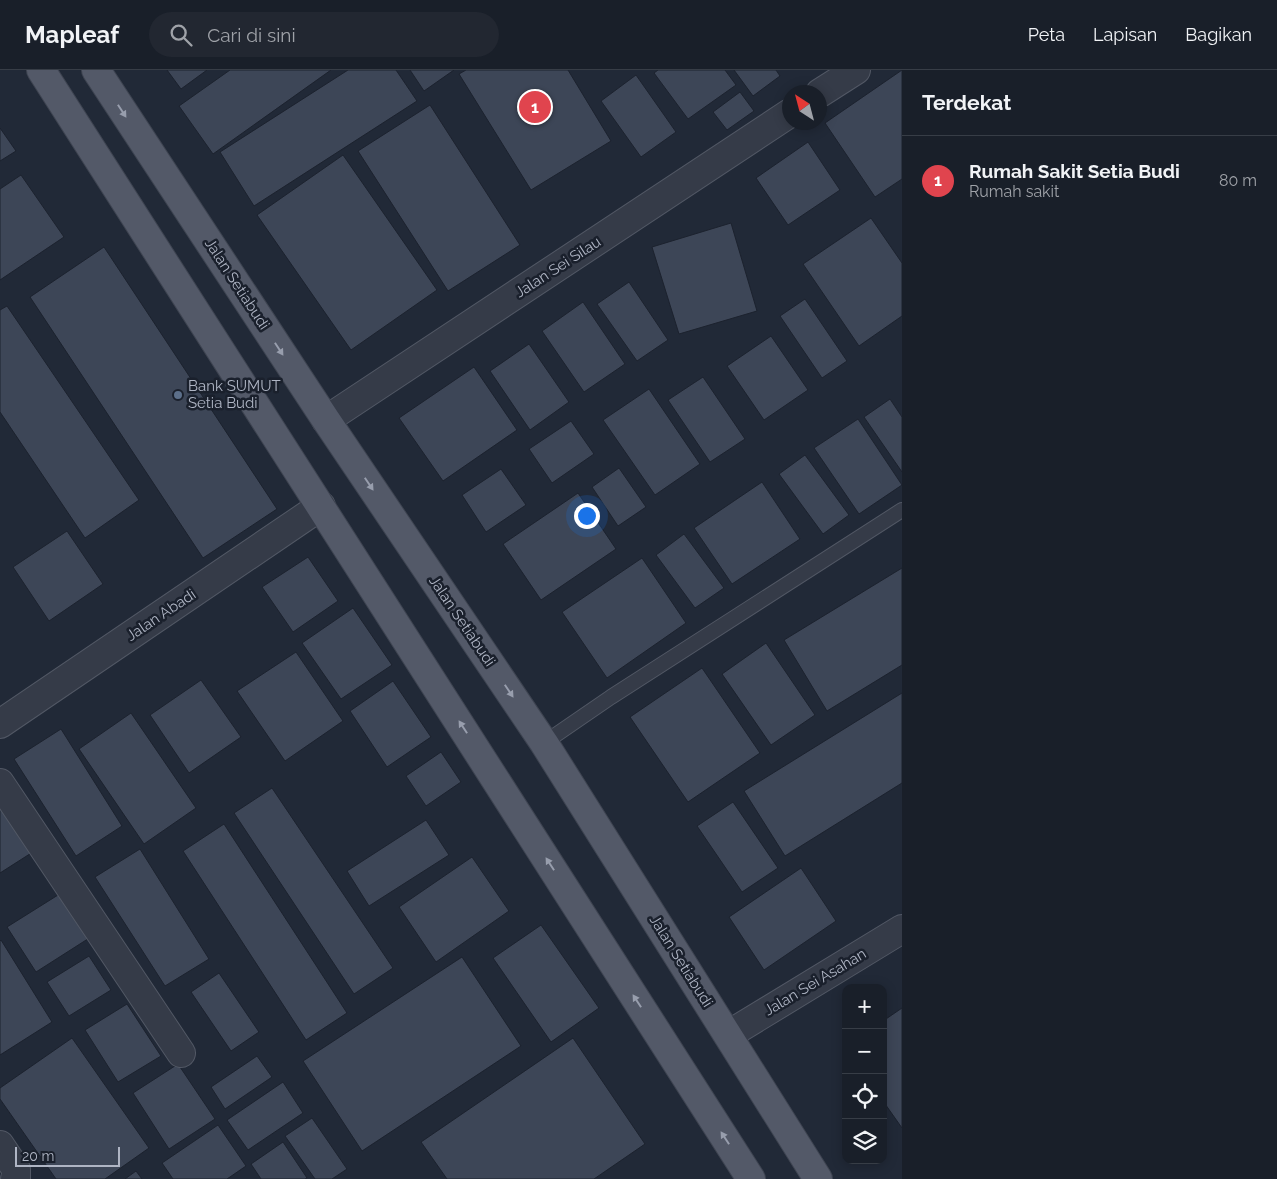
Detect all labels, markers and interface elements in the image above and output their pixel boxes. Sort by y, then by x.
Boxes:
search box [149,12,499,57]
text: Mapleaf [25,20,119,49]
icon: search [167,21,195,49]
text: Cari di sini [207,24,296,46]
text: Peta [1028,24,1065,45]
text: Lapisan [1093,24,1157,45]
text: Bagikan [1185,24,1252,45]
north arrow [782,85,827,130]
pin: 1 [519,88,551,126]
text: Terdekat [922,90,1011,115]
one-way arrow [118,104,127,117]
text: Rumah Sakit Setia Budi [969,160,1180,182]
text: 1 [934,171,942,190]
text: 80 m [1219,171,1257,190]
text: Rumah sakit [969,182,1059,201]
street label: Jalan Sei Silau [512,233,604,301]
street label: Jalan Setiabudi [201,235,273,333]
one-way arrow [274,342,284,355]
place label: Bank SUMUT Setia Budi [188,377,281,412]
marker: Bank SUMUT Setia Budi [172,389,184,401]
one-way arrow [364,477,374,491]
your location [574,503,600,529]
street label: Jalan Setiabudi [425,572,499,670]
street label: Jalan Abadi [123,585,199,645]
one-way arrow [504,684,514,698]
one-way arrow [458,720,467,734]
one-way arrow [545,857,555,871]
street label: Jalan Setiabudi [646,912,716,1010]
street label: Jalan Sei Asahan [761,944,869,1020]
map controls [842,984,887,1164]
button: + [842,984,887,1029]
one-way arrow [633,994,642,1008]
button: − [842,1029,887,1074]
button: locate [842,1074,887,1119]
button: layers [842,1119,887,1164]
one-way arrow [720,1131,729,1145]
scale bar [15,1144,120,1167]
text: 20 m [22,1148,54,1164]

